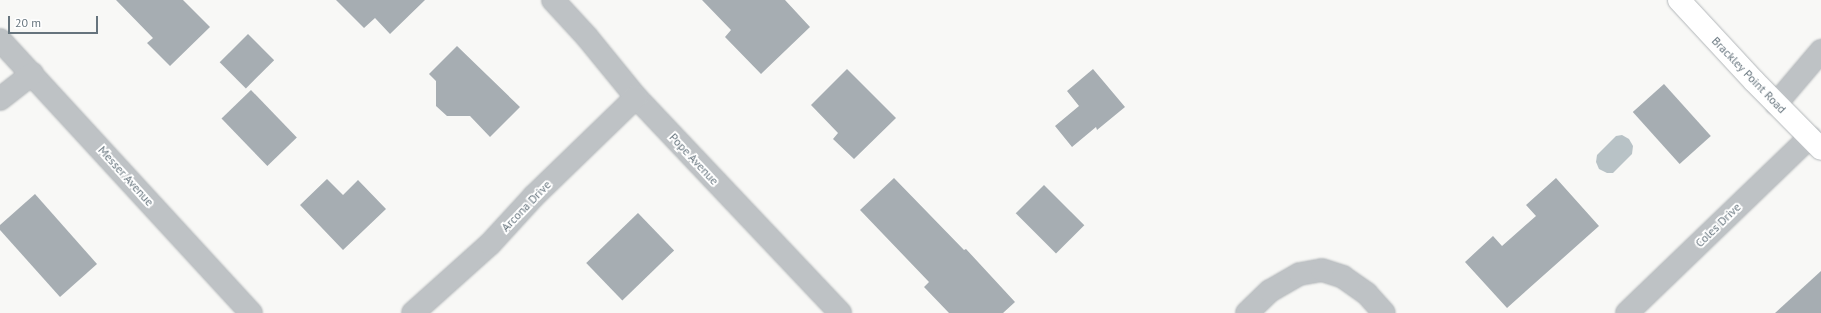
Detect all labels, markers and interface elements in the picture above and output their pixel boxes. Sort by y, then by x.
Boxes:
scale bar [10,8,100,34]
text: 20 m [15,15,41,30]
street label: Brackley Point Road [1709,33,1789,117]
street label: Pope Avenue [666,130,722,188]
street label: Messer Avenue [95,143,157,209]
street label: Arcona Drive [498,178,554,234]
street label: Coles Drive [1692,200,1744,250]

